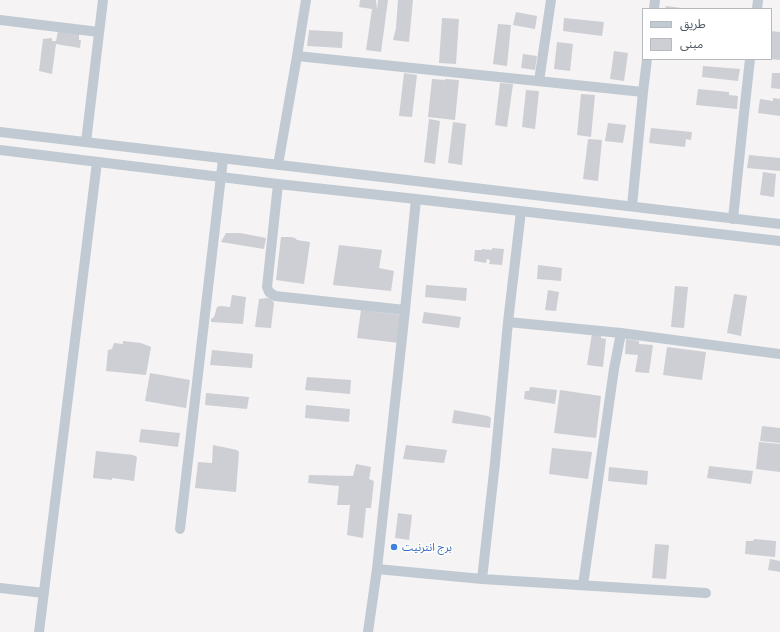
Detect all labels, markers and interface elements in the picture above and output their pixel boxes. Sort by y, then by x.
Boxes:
legend [642,8,772,60]
text: طريق [680,16,706,31]
text: مبنى [680,36,703,51]
place label: برج انترنيت [402,540,452,554]
marker: برج انترنيت [389,542,399,552]

